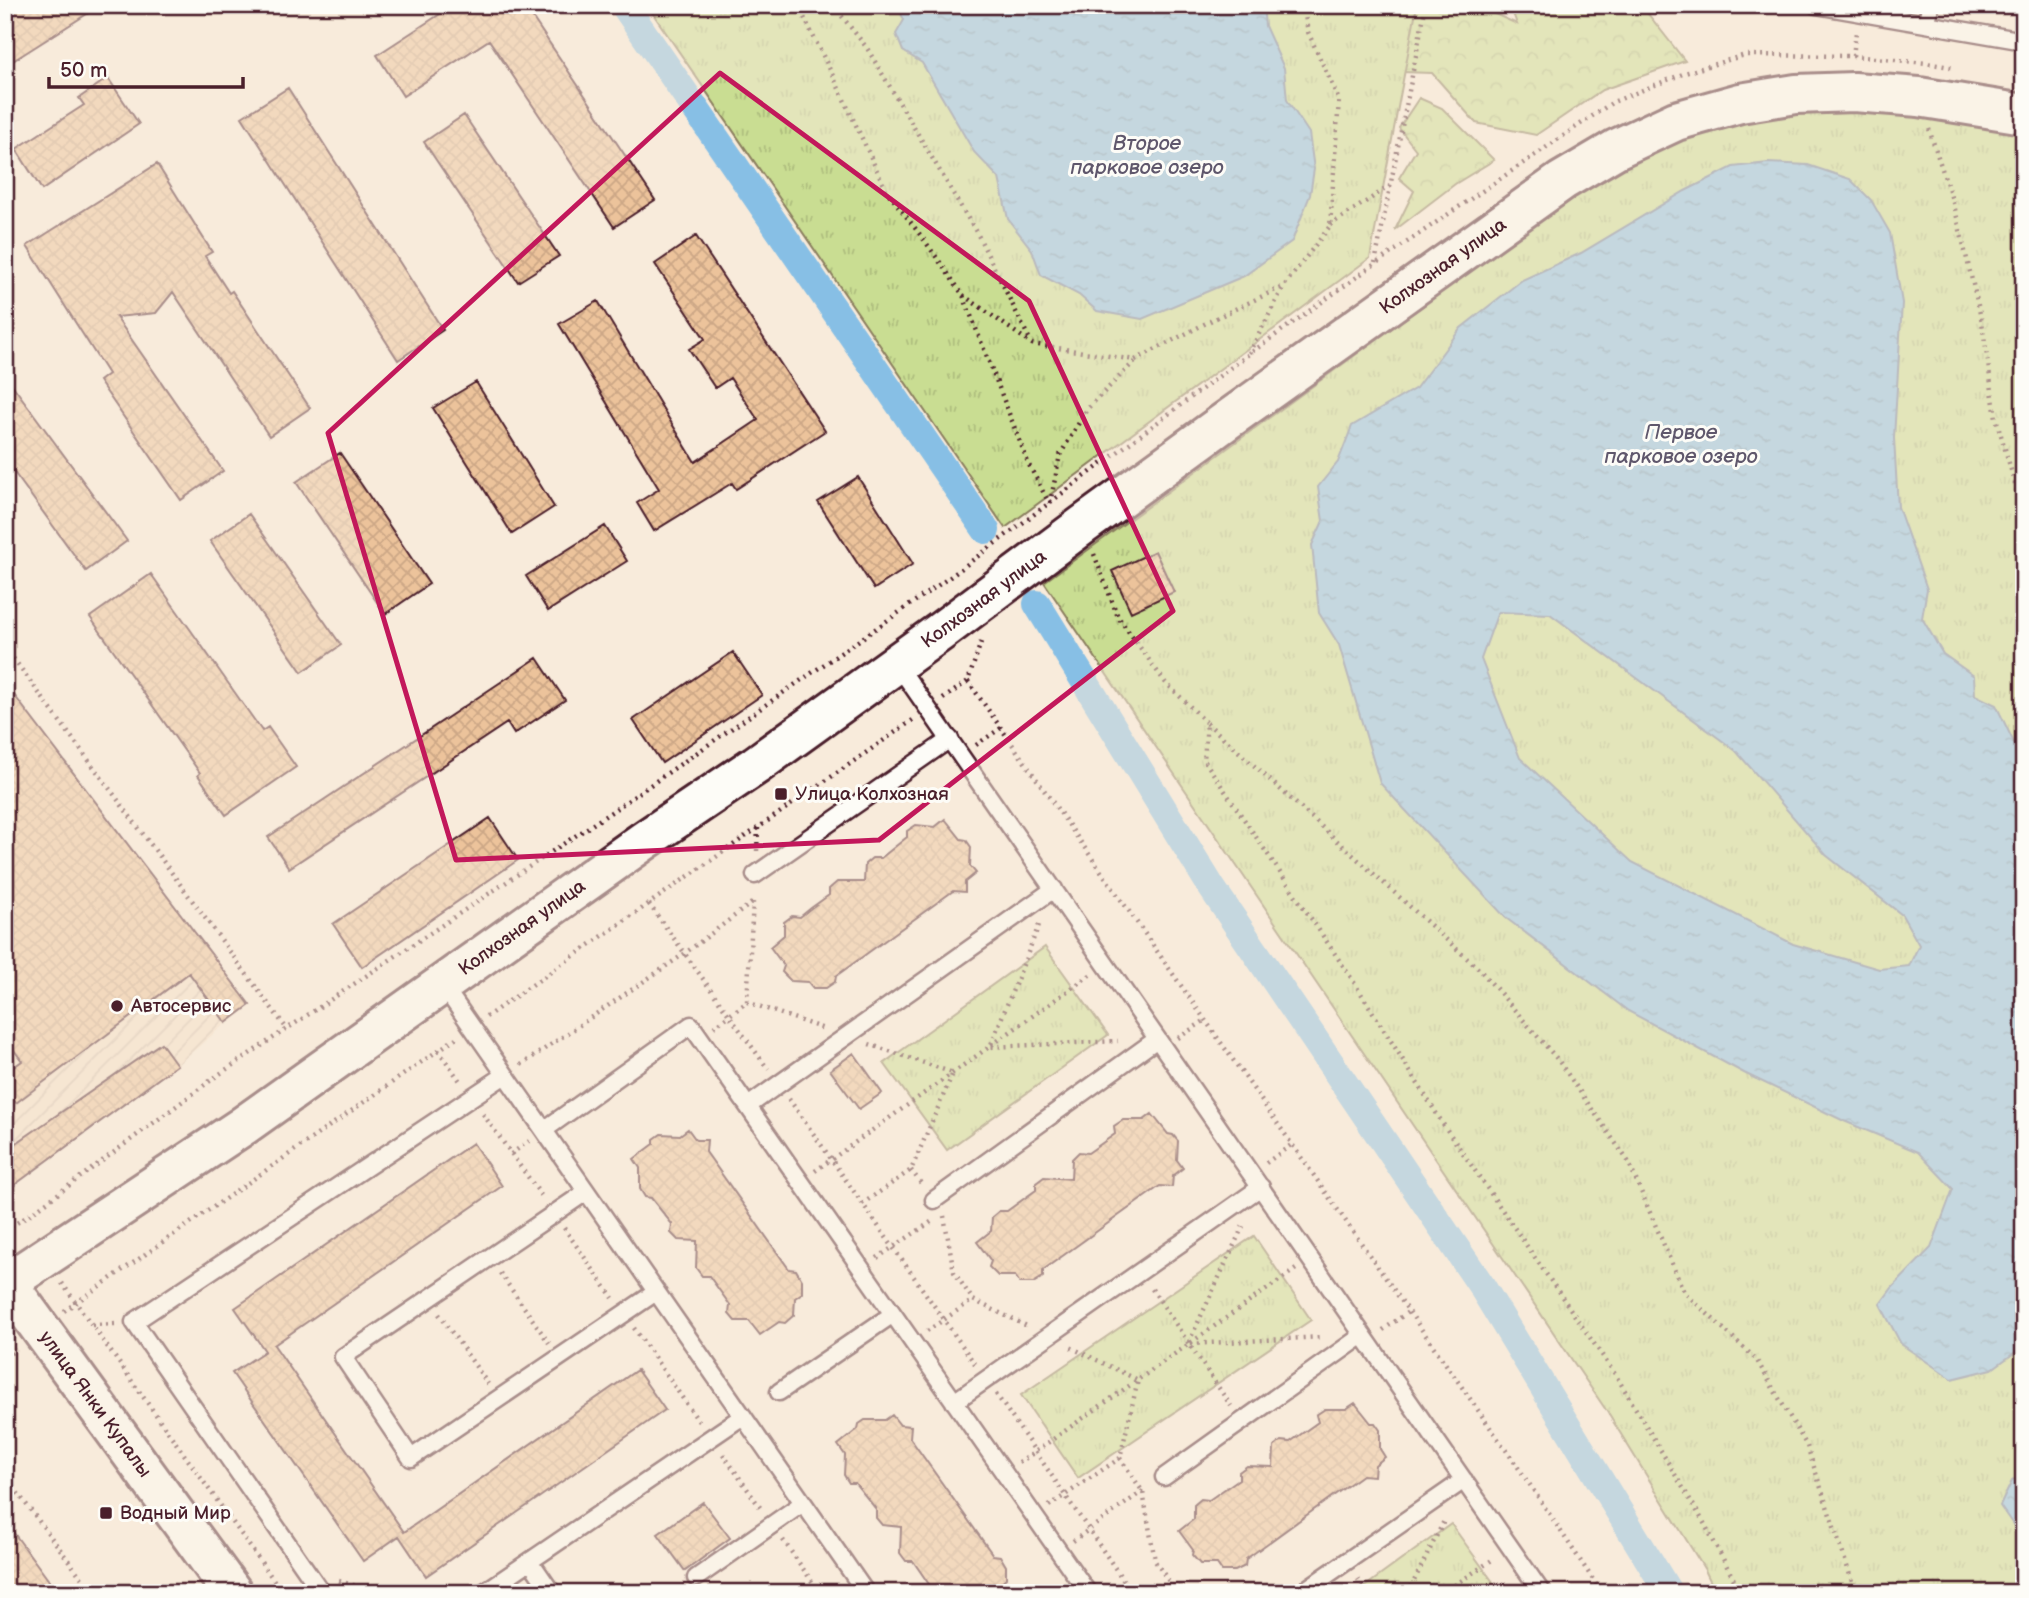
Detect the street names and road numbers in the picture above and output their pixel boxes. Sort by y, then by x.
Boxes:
street label: Колхозная улица [1375,213,1511,319]
street label: Колхозная улица [917,545,1051,653]
street label: Колхозная улица [454,875,590,981]
street label: улица Янки Купалы [34,1327,156,1482]

